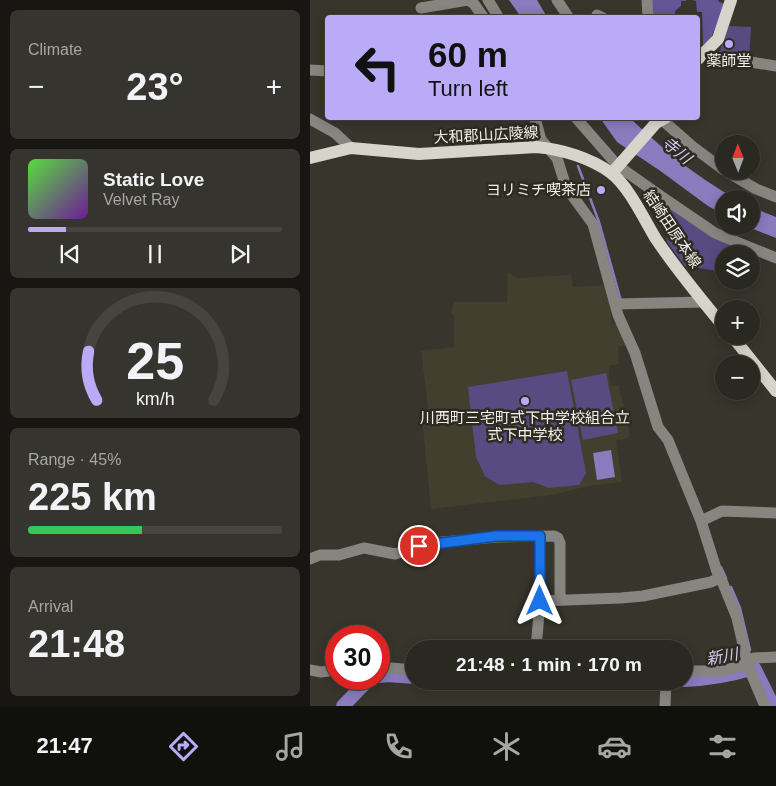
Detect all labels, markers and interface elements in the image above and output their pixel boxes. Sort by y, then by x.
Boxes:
icon: left [345,35,410,100]
text: 60 m [428,35,508,74]
marker: 薬師堂 [723,38,735,50]
text: Climate [28,41,82,58]
place label: 薬師堂 [706,52,752,69]
text: 23° [126,66,184,108]
text: − [28,71,44,102]
text: + [266,71,282,102]
text: Turn left [428,76,508,101]
street label: 大和郡山広陵線 [433,123,539,146]
water label: 寺川 [659,134,696,168]
north arrow [715,135,760,180]
map controls [715,135,760,400]
text: Static Love [103,169,204,190]
place label: ヨリミチ喫茶店 [486,181,591,198]
marker: ヨリミチ喫茶店 [595,184,607,196]
street label: 結崎田原本線 [640,187,705,271]
button: sound [715,190,760,235]
text: Velvet Ray [103,191,179,208]
icon: previous [56,240,84,268]
icon: pause [141,240,169,268]
icon: next [226,240,254,268]
button: layers [715,245,760,290]
button: + [715,300,760,345]
text: 25 [126,332,184,390]
button: − [715,355,760,400]
text: km/h [136,389,174,409]
marker: 川西町三宅町式下中学校組合立 式下中学校 [519,395,531,407]
place label: 川西町三宅町式下中学校組合立 式下中学校 [420,409,630,443]
text: Range · 45% [28,451,121,468]
text: 225 km [28,476,157,518]
pin [398,525,440,567]
icon: arrive [405,532,433,560]
position arrow [513,574,565,626]
text: Arrival [28,598,73,615]
text: 21:48 [28,623,125,665]
speed limit sign: 30 [325,625,390,690]
water label: 新川 [705,645,741,668]
text: 21:48 · 1 min · 170 m [456,654,642,675]
icon: directions [166,729,201,764]
icon: music [273,729,308,764]
icon: phone [381,729,416,764]
icon: climate [489,729,524,764]
icon: car [597,729,632,764]
icon: filters [705,729,740,764]
text: 21:47 [36,733,93,758]

